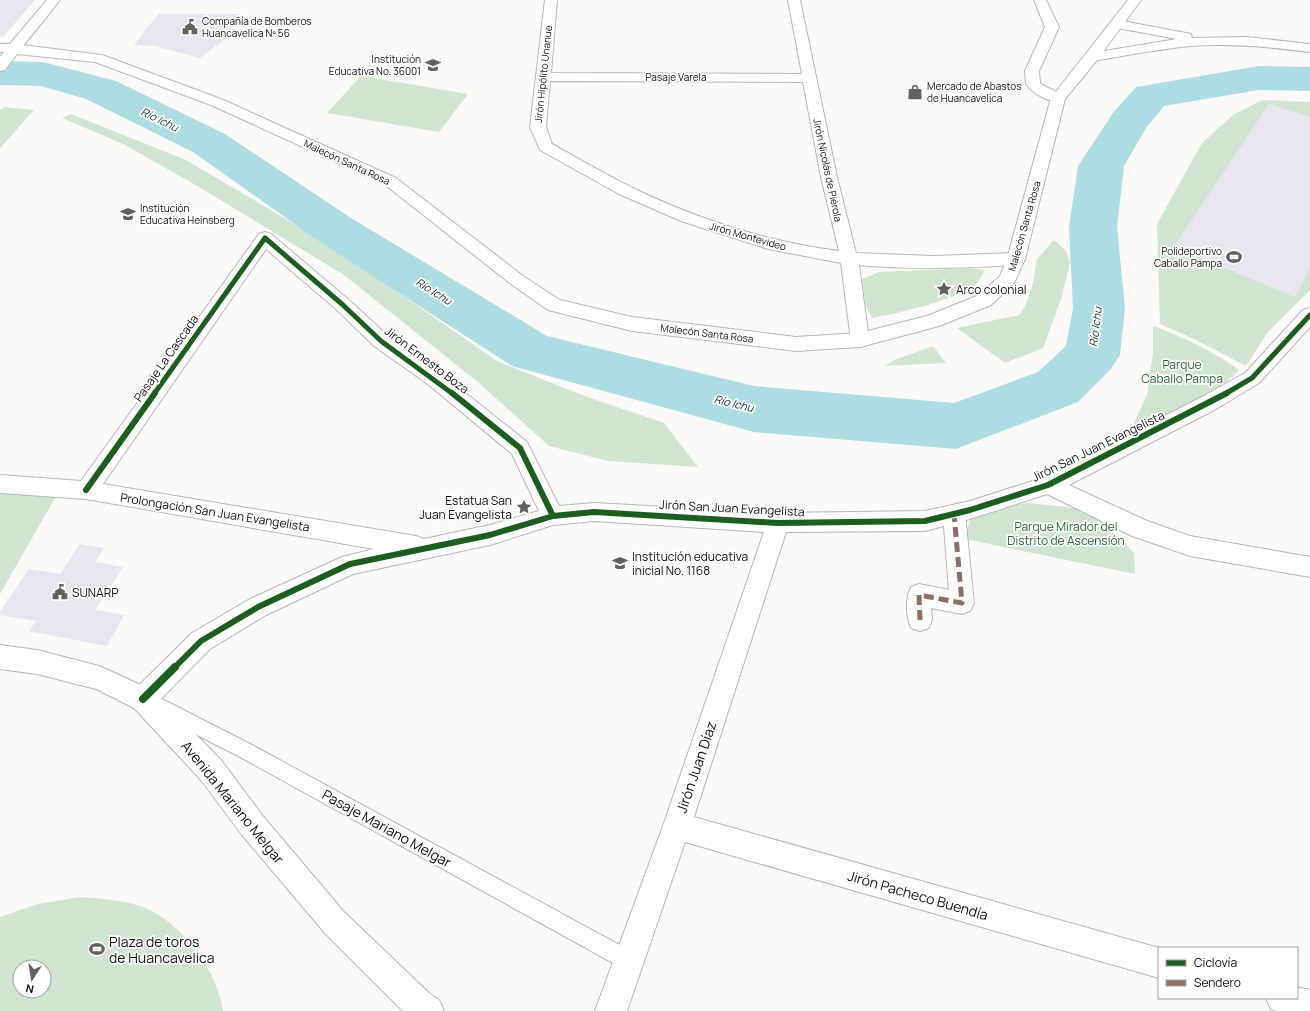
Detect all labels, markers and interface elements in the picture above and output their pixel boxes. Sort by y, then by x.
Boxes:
place label: Compañía de Bomberos Huancavelica Nº 56 [202,14,312,40]
public building icon: Compañía de Bomberos Huancavelica Nº 56 [181,18,199,36]
street label: Jirón Hipólito Unanue [531,24,555,123]
place label: Institución Educativa No. 36001 [329,52,421,78]
school or university icon: Institución Educativa No. 36001 [424,56,442,74]
street label: Pasaje Varela [646,70,706,84]
place label: Mercado de Abastos de Huancavelica [927,79,1021,105]
shop icon: Mercado de Abastos de Huancavelica [906,83,924,101]
water label: Río Ichu [139,104,183,135]
street label: Jirón Nicolás de Piérola [810,117,846,223]
street label: Malecón Santa Rosa [302,136,392,188]
street label: Malecón Santa Rosa [1004,179,1044,273]
place label: Institución Educativa Heinsberg [140,201,235,227]
school or university icon: Institución Educativa Heinsberg [119,205,137,223]
street label: Jirón Montevideo [708,218,788,254]
place label: Polideportivo Caballo Pampa [1154,244,1222,270]
sports icon: Polideportivo Caballo Pampa [1225,248,1243,266]
water label: Río Ichu [413,274,456,309]
place icon: Arco colonial [935,280,953,298]
place label: Arco colonial [956,281,1027,298]
water label: Río Ichu [1085,305,1105,348]
street label: Pasaje La Cascada [130,311,202,405]
street label: Malecón Santa Rosa [660,320,754,346]
street label: Jirón Ernesto Boza [381,323,473,397]
park label: Parque Caballo Pampa [1141,356,1223,387]
water label: Río Ichu [713,391,757,415]
street label: Jirón San Juan Evangelista [1029,406,1167,486]
street label: Prolongación San Juan Evangelista [119,489,311,535]
place label: Estatua San Juan Evangelista [419,492,512,523]
street label: Jirón San Juan Evangelista [659,496,805,520]
place icon: Estatua San Juan Evangelista [515,498,533,516]
park label: Parque Mirador del Distrito de Ascensión [1007,518,1125,549]
place label: Institución educativa inicial No. 1168 [632,548,748,579]
school or university icon: Institución educativa inicial No. 1168 [611,554,629,572]
public building icon: SUNARP [51,583,69,601]
place label: SUNARP [72,584,118,601]
street label: Jirón Juan Díaz [671,719,721,815]
street label: Avenida Mariano Melgar [178,737,288,867]
street label: Pasaje Mariano Melgar [319,785,455,871]
street label: Jirón Pacheco Buendía [846,866,990,924]
place label: Plaza de toros de Huancavelica [109,932,214,967]
sports icon: Plaza de toros de Huancavelica [88,940,106,958]
legend [1158,947,1298,999]
text: Ciclovía [1194,954,1237,971]
north arrow [12,959,52,999]
text: Sendero [1194,974,1241,991]
text: N [24,981,35,997]

